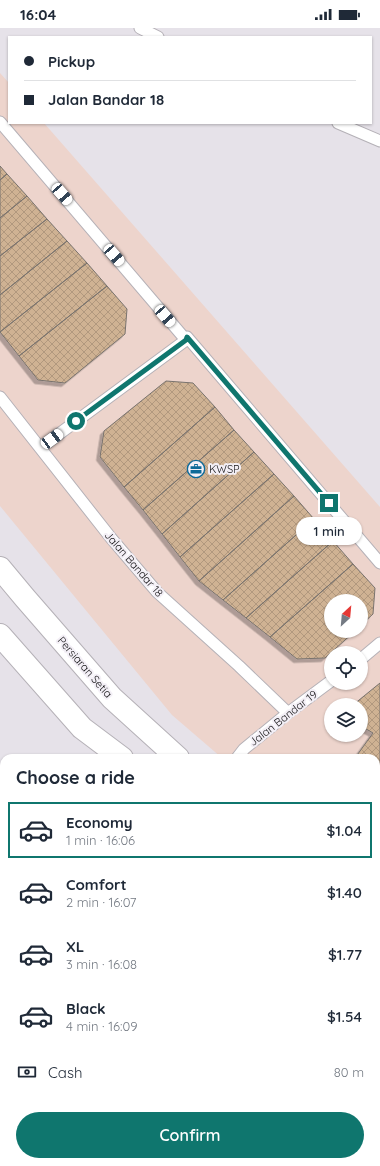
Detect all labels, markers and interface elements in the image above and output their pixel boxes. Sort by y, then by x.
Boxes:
text: 16:04 [20,5,56,24]
text: Pickup [48,52,95,71]
text: Jalan Bandar 18 [48,90,164,109]
car [50,181,74,207]
car [102,242,126,268]
car [153,303,177,329]
route start [67,412,85,430]
car [39,427,65,451]
office icon: KWSP [186,459,206,479]
place label: KWSP [209,462,240,476]
route end [320,494,338,512]
callout: 1 min [296,517,362,545]
text: 1 min [313,523,345,539]
street label: Jalan Bandar 18 [102,528,166,600]
north arrow [324,594,368,638]
map controls [324,594,368,742]
street label: Persiaran Setia [55,634,115,700]
button: locate [324,646,368,690]
street label: Jalan Bandar 19 [246,687,320,749]
button: layers [324,698,368,742]
text: Choose a ride [16,766,135,789]
icon: car [18,812,54,848]
text: Economy [66,813,133,832]
text: $1.04 [326,821,362,840]
text: 1 min · 16:06 [66,832,135,848]
icon: car [18,874,54,910]
text: Comfort [66,875,127,894]
text: $1.40 [327,883,362,902]
text: 2 min · 16:07 [66,894,136,910]
icon: car [18,936,54,972]
text: XL [66,937,84,956]
text: $1.77 [328,945,362,964]
text: 3 min · 16:08 [66,956,137,972]
icon: car [18,998,54,1034]
text: Black [66,999,106,1018]
text: $1.54 [327,1007,362,1026]
text: 4 min · 16:09 [66,1018,137,1034]
icon: cash [16,1061,38,1083]
text: Cash [48,1063,82,1082]
text: 80 m [334,1064,364,1080]
button: Confirm [16,1112,364,1158]

